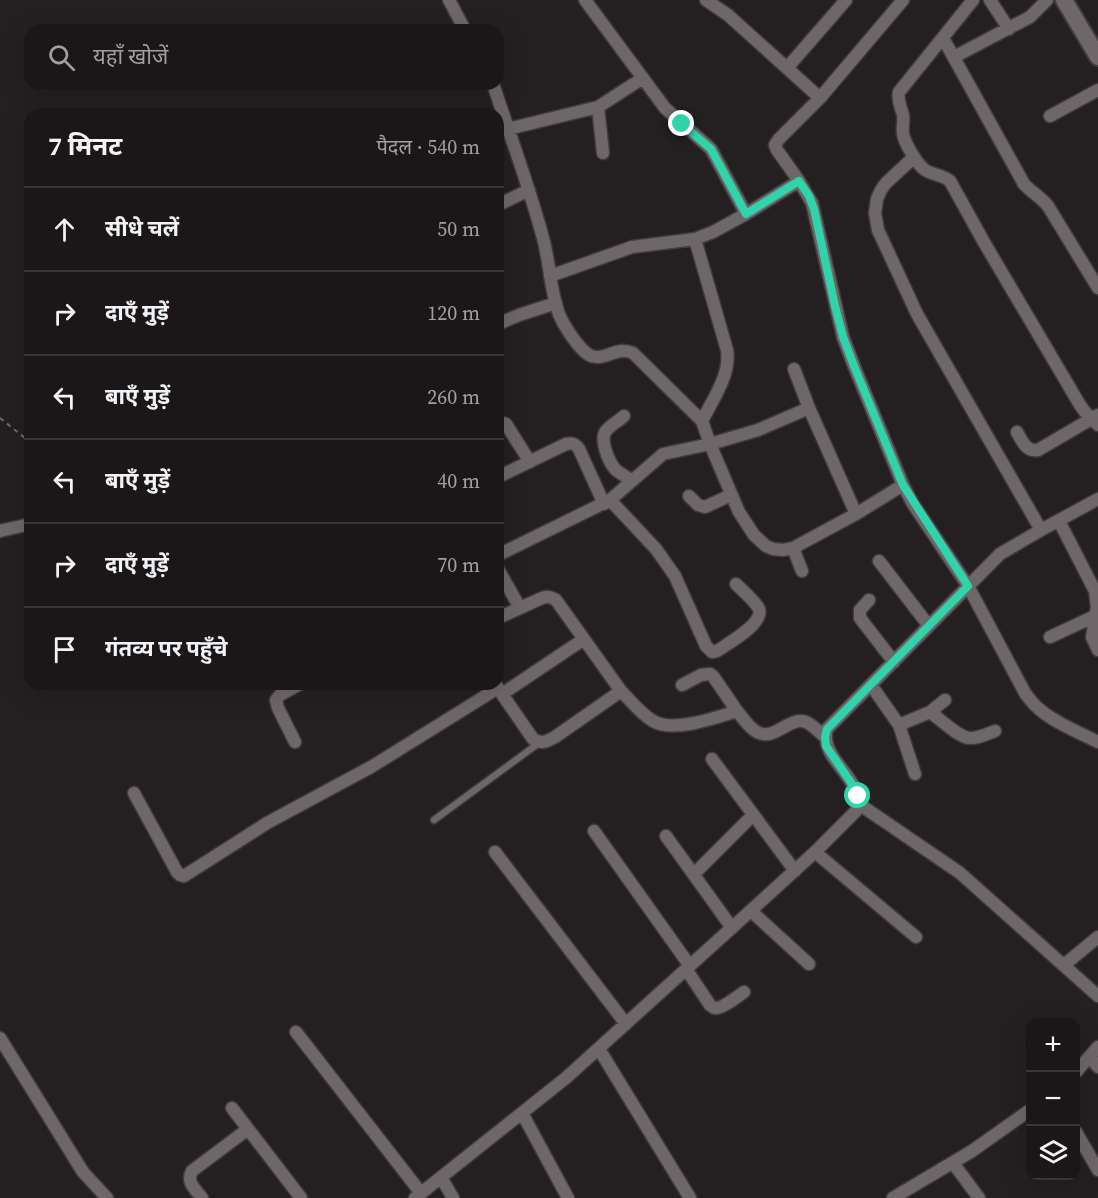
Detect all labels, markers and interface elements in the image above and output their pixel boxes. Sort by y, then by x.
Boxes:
search box [24,24,504,90]
icon: search [45,41,78,74]
text: यहाँ खोजें [93,41,168,71]
route end [668,110,694,136]
text: 7 मिनट [48,128,122,164]
text: पैदल · 540 m [376,133,480,161]
icon: ahead [48,213,81,246]
text: सीधे चलें [105,213,179,243]
text: 50 m [437,215,480,243]
icon: right [48,297,81,330]
text: दाएँ मुड़ें [105,297,169,327]
text: 120 m [427,299,480,327]
icon: left [48,381,81,414]
text: बाएँ मुड़ें [105,381,170,411]
text: 260 m [427,383,480,411]
icon: left [48,465,81,498]
text: बाएँ मुड़ें [105,465,170,495]
text: 40 m [437,467,480,495]
icon: right [48,549,81,582]
text: दाएँ मुड़ें [105,549,169,579]
text: 70 m [437,551,480,579]
icon: arrive [48,633,81,666]
text: गंतव्य पर पहुँचे [105,633,228,663]
route start [844,782,870,808]
map controls [1026,1018,1080,1180]
button: + [1026,1018,1080,1072]
button: − [1026,1072,1080,1126]
button: layers [1026,1126,1080,1180]

